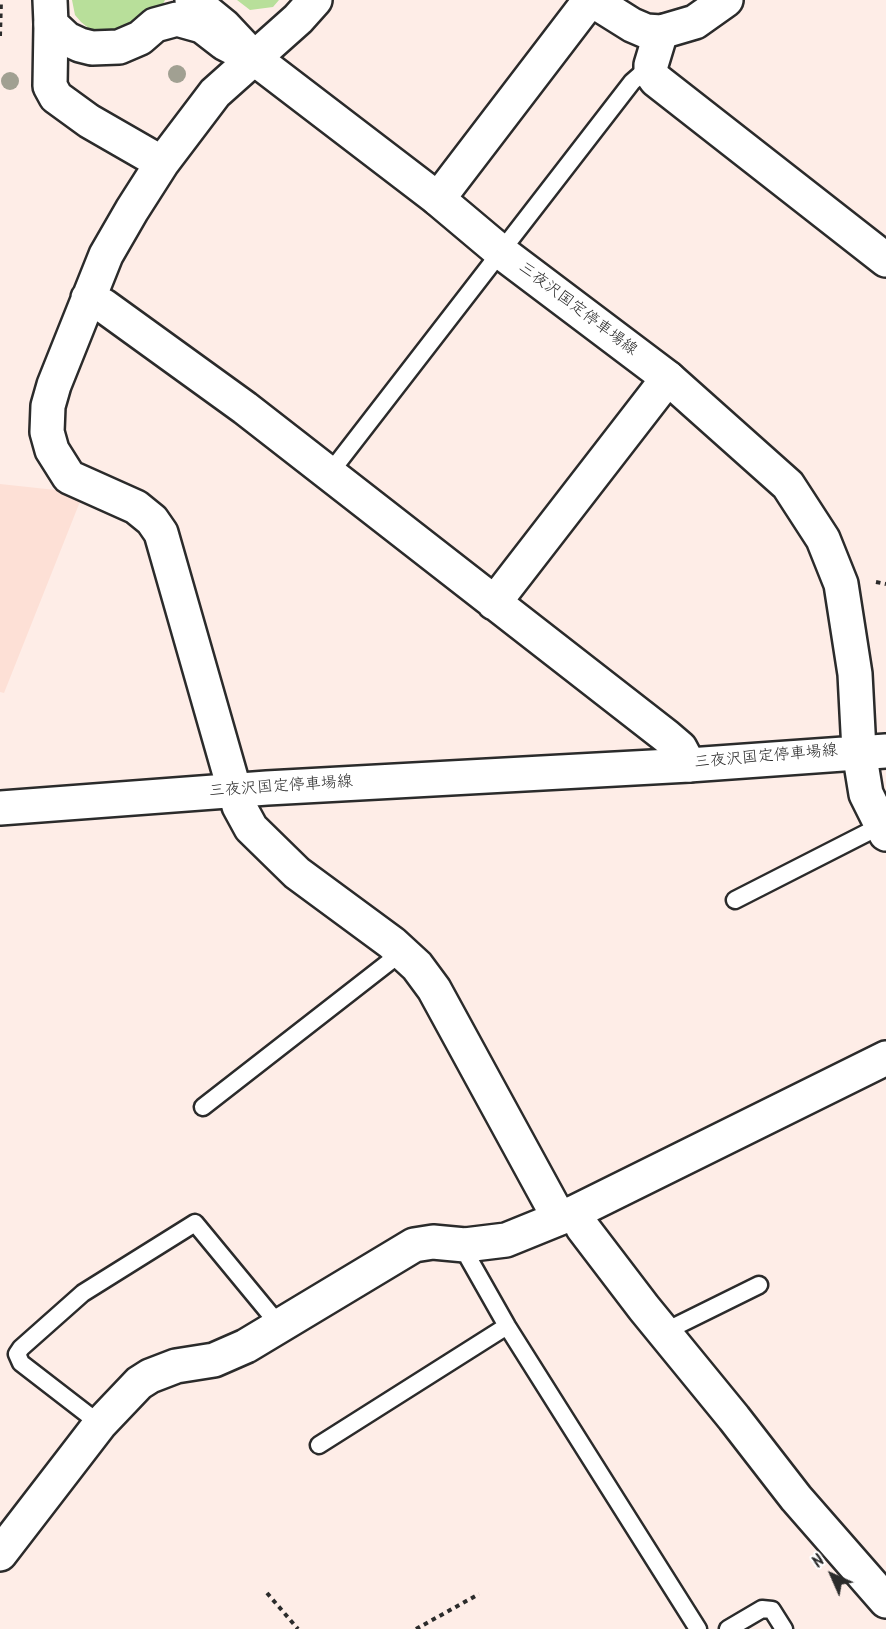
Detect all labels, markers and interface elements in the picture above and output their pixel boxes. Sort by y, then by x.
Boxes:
street label: 三夜沢国定停車場線 [514,259,640,361]
street label: 三夜沢国定停車場線 [693,742,839,774]
street label: 三夜沢国定停車場線 [209,773,353,803]
north arrow [802,1545,862,1605]
text: N [806,1550,831,1574]

